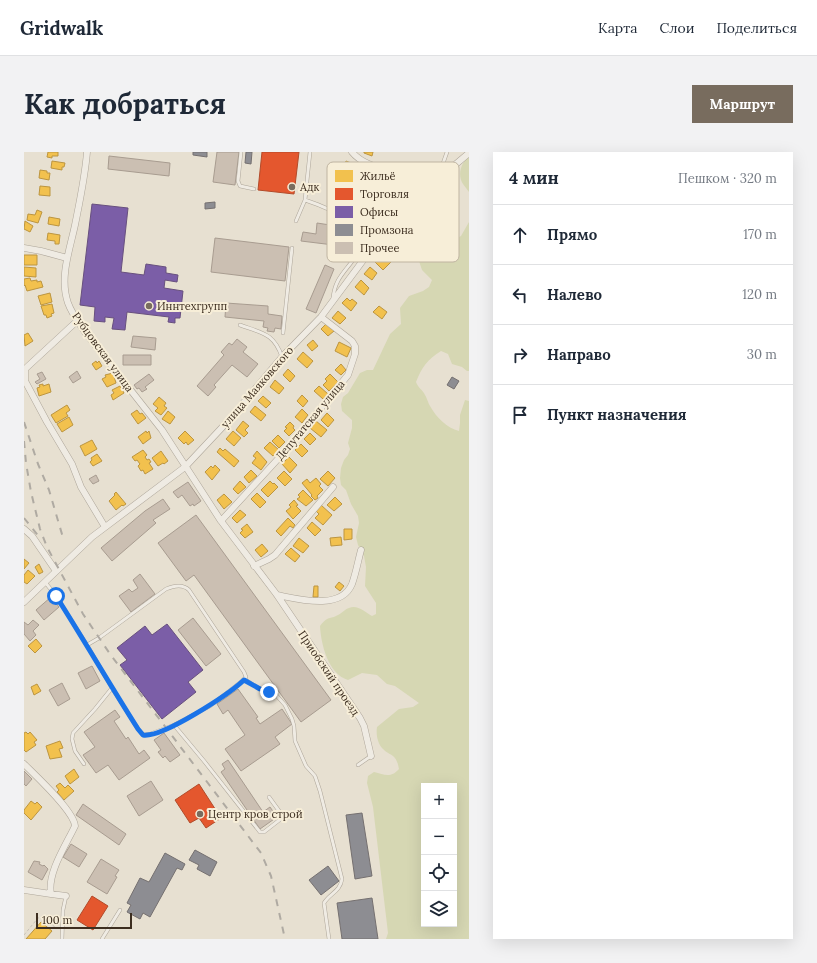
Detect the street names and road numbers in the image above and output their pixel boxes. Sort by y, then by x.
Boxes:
street label: Рубцовская улица [69,309,137,395]
street label: улица Маяковского [218,343,296,431]
street label: Депутатская улица [272,377,348,463]
street label: Приобский проезд [295,628,363,719]

